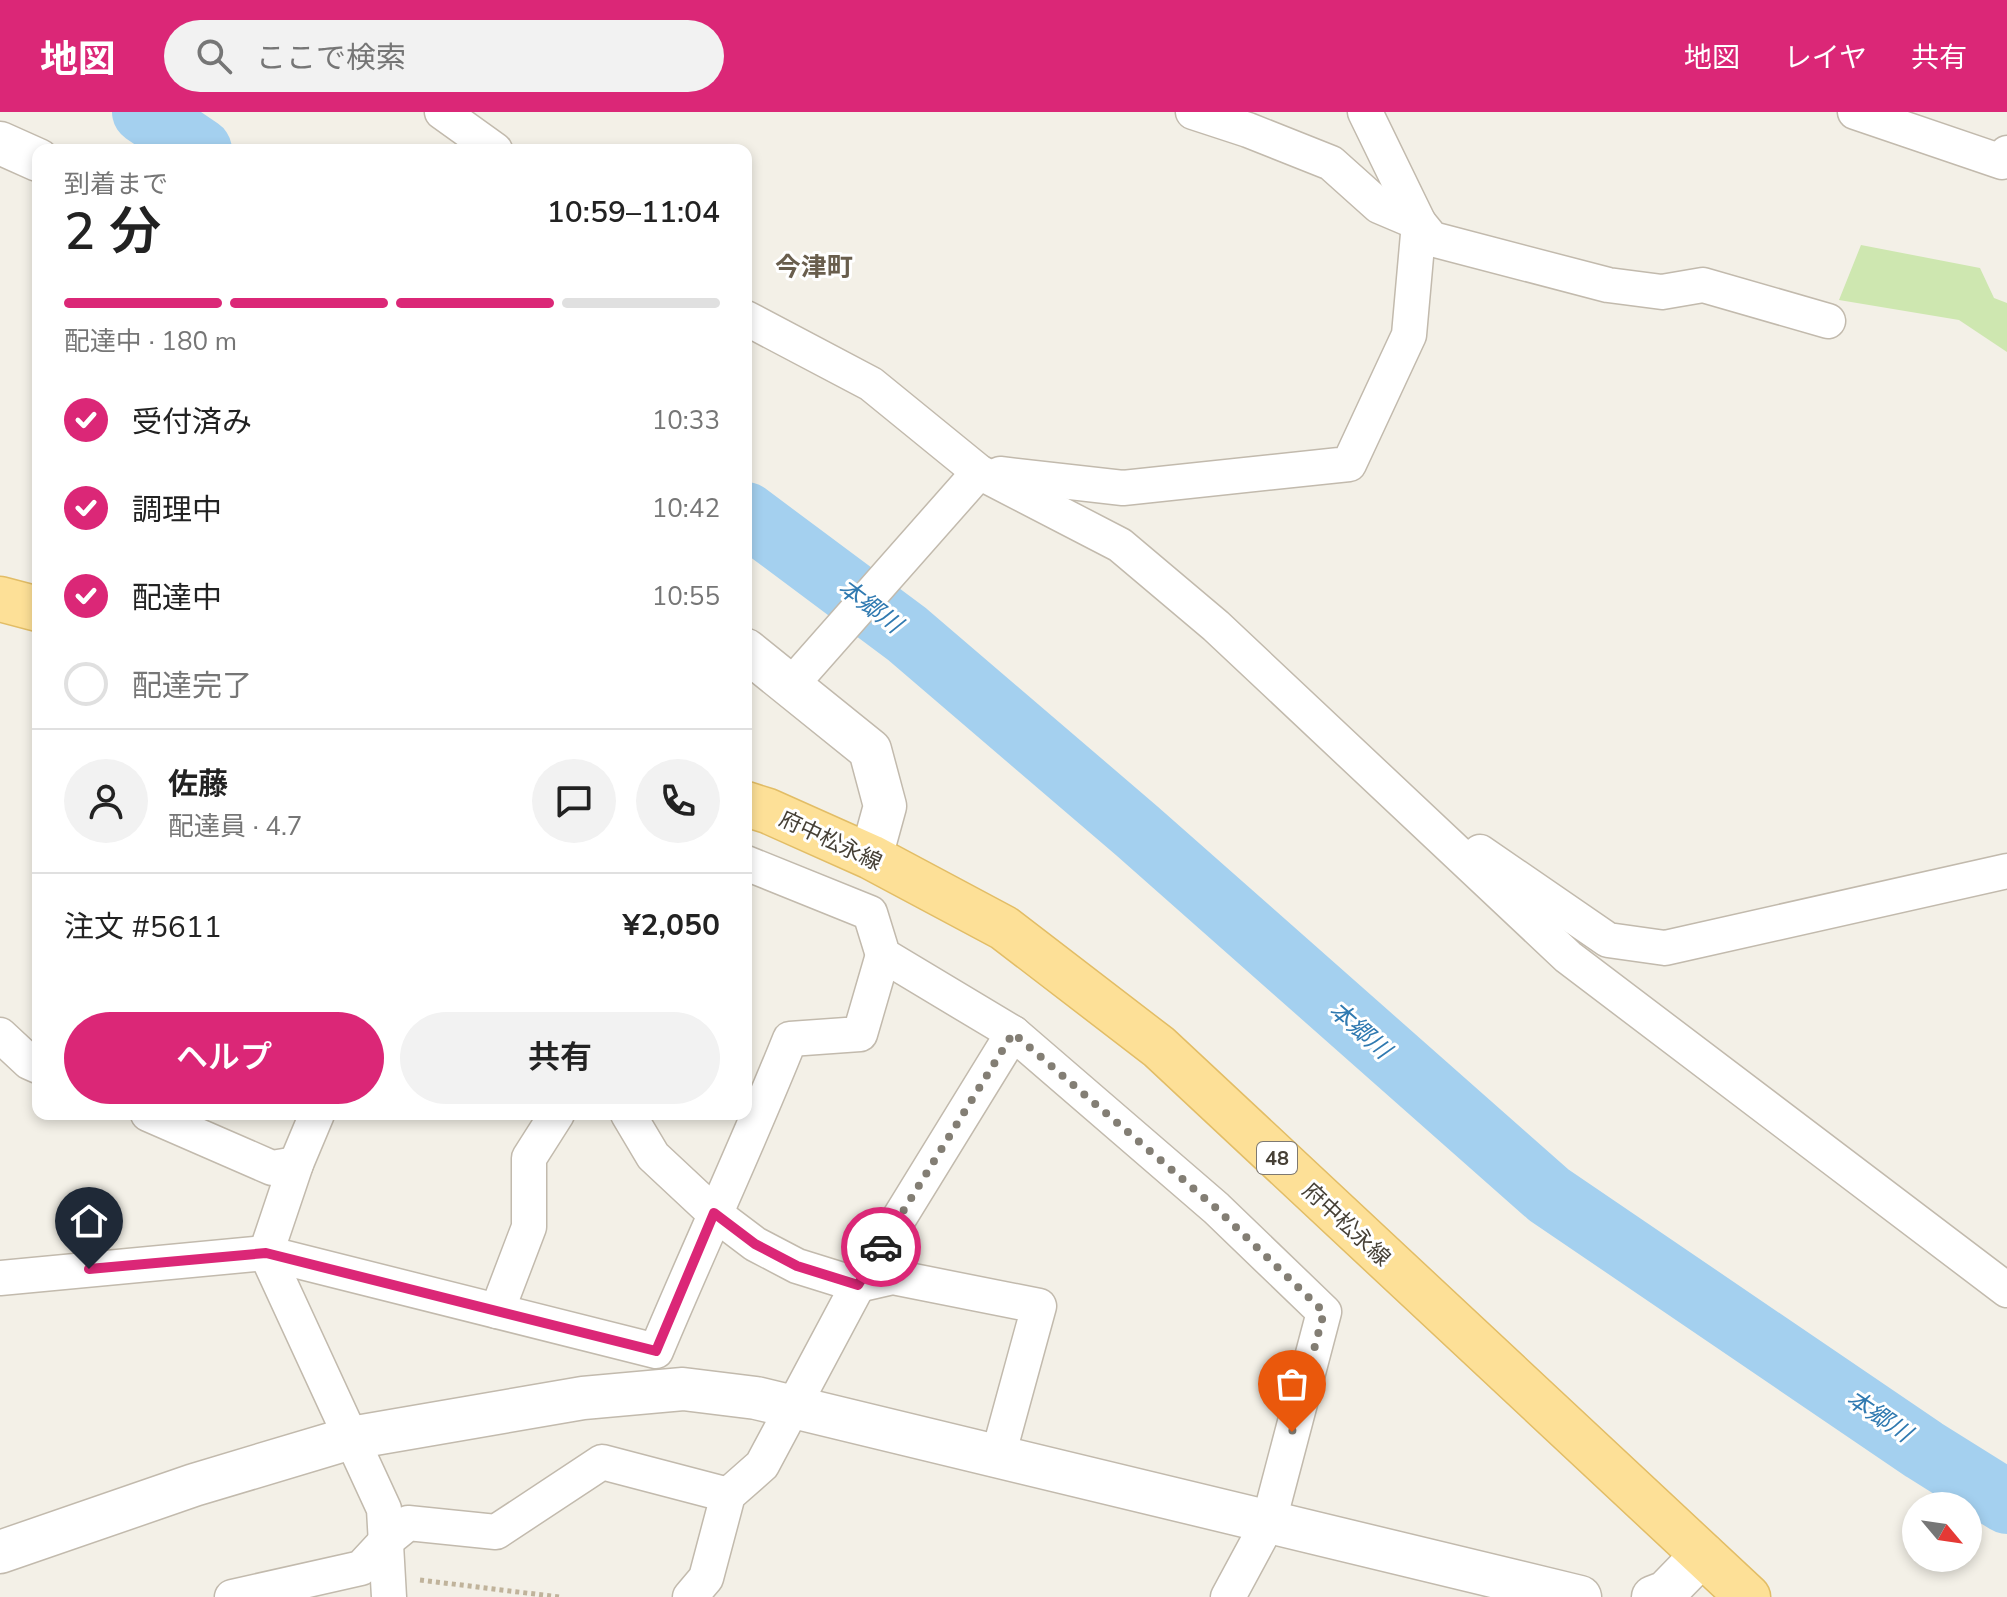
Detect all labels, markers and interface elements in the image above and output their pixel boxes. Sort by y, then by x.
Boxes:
search box [164,20,724,92]
text: 地図 [40,34,116,85]
icon: search [192,34,236,78]
text: ここで検索 [256,38,406,79]
text: 地図 [1684,39,1740,77]
text: レイヤ [1784,39,1867,77]
text: 共有 [1911,39,1967,77]
text: 到着まで [64,167,168,202]
text: 10:59–11:04 [547,192,720,233]
text: 2 分 [64,196,161,267]
district label: 今津町 [775,250,853,285]
text: 配達中 · 180 m [64,324,237,359]
icon: check [64,398,108,442]
text: 受付済み [132,402,252,443]
text: 10:33 [652,403,720,438]
icon: check [64,486,108,530]
text: 調理中 [132,490,222,531]
text: 10:42 [652,491,720,526]
water label: 本郷川 [832,572,911,642]
icon: check [64,574,108,618]
text: 配達中 [132,578,222,619]
text: 10:55 [652,579,720,614]
text: 配達完了 [132,666,252,707]
button: person [64,759,148,843]
button: chat [532,759,616,843]
button: phone [636,759,720,843]
text: 佐藤 [168,764,228,805]
street label: 府中松永線 [774,804,887,878]
text: 配達員 · 4.7 [168,809,302,844]
text: ¥2,050 [623,905,720,946]
text: 注文 #5611 [64,907,222,948]
water label: 本郷川 [1322,994,1400,1068]
button: ヘルプ [64,1012,384,1104]
button: 共有 [400,1012,720,1104]
road number: 48 [1257,1142,1297,1174]
street label: 府中松永線 [1296,1176,1397,1273]
pin [55,1187,123,1269]
icon: home [67,1199,111,1243]
courier [841,1207,921,1287]
icon: car [859,1225,903,1269]
pin [1258,1350,1326,1432]
icon: bag [1270,1362,1314,1406]
water label: 本郷川 [1840,1383,1920,1451]
north arrow [1902,1492,1982,1572]
map controls [1902,1492,1982,1572]

